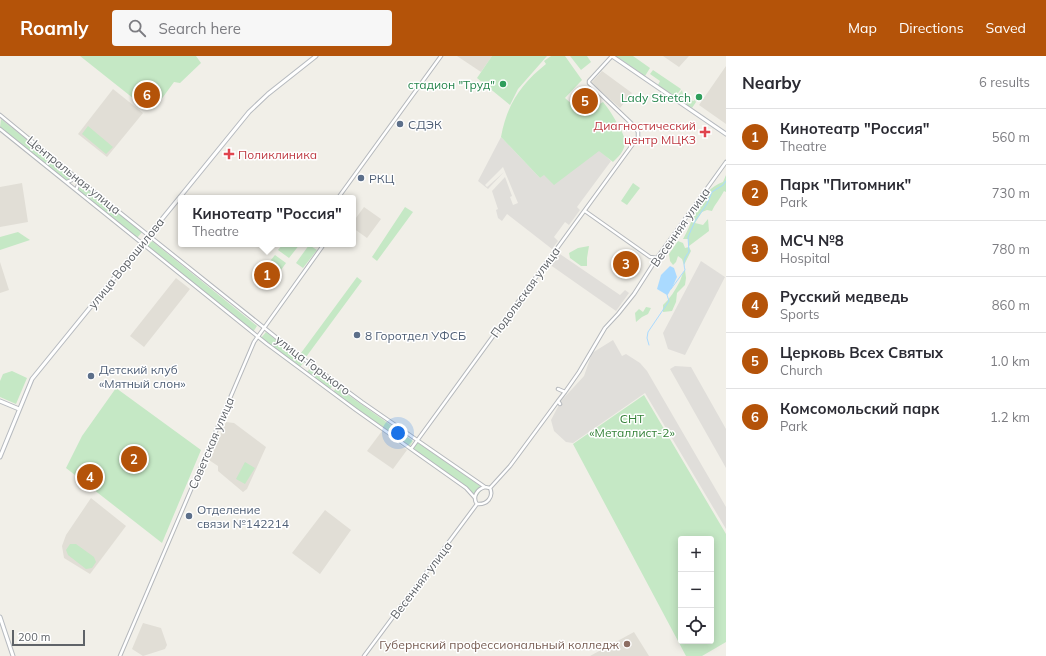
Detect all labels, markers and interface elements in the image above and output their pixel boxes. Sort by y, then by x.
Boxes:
search box [112,10,392,46]
text: Roamly [20,16,88,40]
icon: search [126,17,148,39]
text: Search here [158,19,241,38]
text: Map [848,19,877,37]
text: Directions [899,19,964,37]
text: Saved [986,19,1026,37]
text: Nearby [742,72,801,93]
text: 6 results [979,74,1030,90]
place label: стадион "Труд" [408,77,495,92]
marker: стадион "Труд" [498,79,508,89]
pin: 6 [134,80,160,110]
pin: 5 [572,86,598,116]
place label: Lady Stretch [621,90,691,105]
marker: Lady Stretch [694,92,704,102]
place label: СДЭК [408,117,442,132]
place label: Диагностический центр МЦК3 [594,118,696,147]
marker: СДЭК [395,119,405,129]
text: Кинотеатр "Россия" [780,119,930,138]
marker: Диагностический центр МЦК3 [699,126,711,138]
text: 1 [751,129,759,145]
text: 560 m [992,129,1030,145]
street label: Центральная улица [24,133,124,217]
text: Theatre [780,138,827,154]
place label: Поликлиника [238,147,317,162]
marker: Поликлиника [223,148,235,160]
place label: РКЦ [369,171,395,186]
marker: РКЦ [356,173,366,183]
text: Парк "Питомник" [780,175,911,194]
street label: Весенняя улица [647,185,713,269]
text: 2 [751,185,759,201]
text: 730 m [992,185,1030,201]
text: Park [780,194,807,210]
popup [178,195,356,247]
text: Кинотеатр "Россия" [192,204,342,223]
street label: улица Ворошилова [85,215,167,311]
text: Theatre [192,223,239,239]
text: МСЧ №8 [780,231,844,250]
text: 3 [751,241,759,257]
text: 780 m [992,241,1030,257]
street label: Подольская улица [487,244,563,340]
pin: 3 [613,249,639,279]
text: Hospital [780,250,830,266]
pin: 1 [254,260,280,290]
text: Русский медведь [780,287,908,306]
text: 4 [751,297,759,313]
text: 860 m [992,297,1030,313]
text: Sports [780,306,819,322]
place label: 8 Горотдел УФСБ [365,328,466,343]
marker: 8 Горотдел УФСБ [352,330,362,340]
street label: улица Горького [273,332,353,398]
text: Церковь Всех Святых [780,343,943,362]
text: 5 [751,353,759,369]
text: 1.0 km [990,353,1030,369]
place label: Детский клуб «Мятный слон» [99,362,186,391]
text: Church [780,362,823,378]
marker: Детский клуб «Мятный слон» [86,371,96,381]
street label: Советская улица [185,395,237,491]
text: Комсомольский парк [780,399,939,418]
text: 6 [751,409,759,425]
text: 1.2 km [990,409,1030,425]
park label: СНТ «Металлист-2» [589,411,675,440]
text: Park [780,418,807,434]
your location [388,423,408,443]
pin: 2 [121,444,147,474]
pin: 4 [77,462,103,492]
place label: Отделение связи №142214 [197,502,289,531]
marker: Отделение связи №142214 [184,511,194,521]
map controls [678,536,714,644]
button: + [678,536,714,572]
street label: Весенняя улица [387,538,455,622]
button: − [678,572,714,608]
button: locate [678,608,714,644]
scale bar [12,628,85,647]
text: 200 m [18,630,50,644]
place label: Губернский профессиональный колледж [379,637,619,652]
marker: Губернский профессиональный колледж [622,639,632,649]

